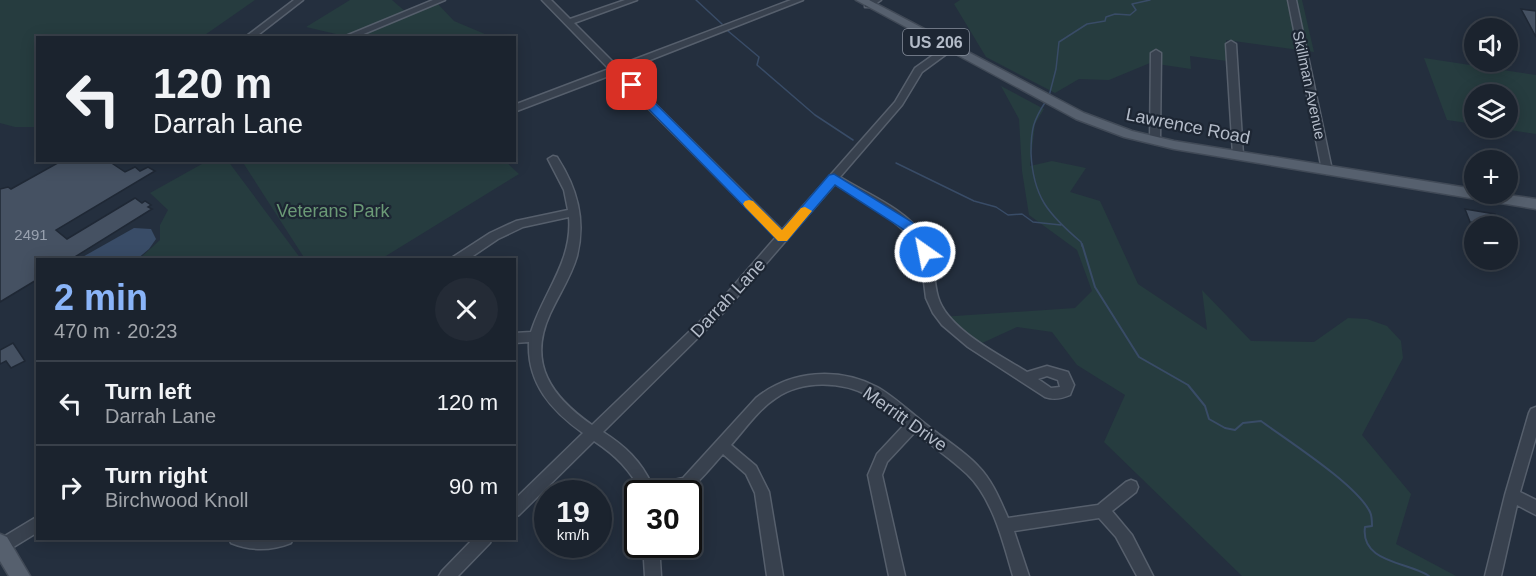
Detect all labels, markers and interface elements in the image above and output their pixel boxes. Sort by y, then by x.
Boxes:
map controls [1464,18,1518,270]
button: sound [1464,18,1518,72]
road number: US 206 [903,29,969,55]
street label: Skillman Avenue [1290,29,1329,141]
pin [606,59,657,110]
icon: left [54,60,132,138]
text: 120 m [153,60,272,107]
icon: arrive [615,68,648,101]
button: layers [1464,84,1518,138]
street label: Lawrence Road [1124,104,1252,148]
text: Darrah Lane [153,109,303,139]
button: + [1464,150,1518,204]
park label: Veterans Park [276,201,391,221]
button: − [1464,216,1518,270]
position arrow [893,220,957,284]
house number: 2491 [14,226,48,243]
street label: Darrah Lane [687,255,769,341]
text: 2 min [54,277,148,318]
button: close [435,278,498,341]
text: 470 m · 20:23 [54,320,177,342]
text: Turn left [105,379,191,404]
street label: Merritt Drive [859,383,951,455]
icon: left [54,387,87,420]
text: 120 m [437,390,498,415]
text: Darrah Lane [105,405,216,427]
text: Turn right [105,463,207,488]
icon: right [54,471,87,504]
text: 90 m [449,474,498,499]
speed limit sign: 30 [624,480,702,558]
text: Birchwood Knoll [105,489,248,511]
text: 19 [556,495,590,528]
text: km/h [557,526,589,543]

